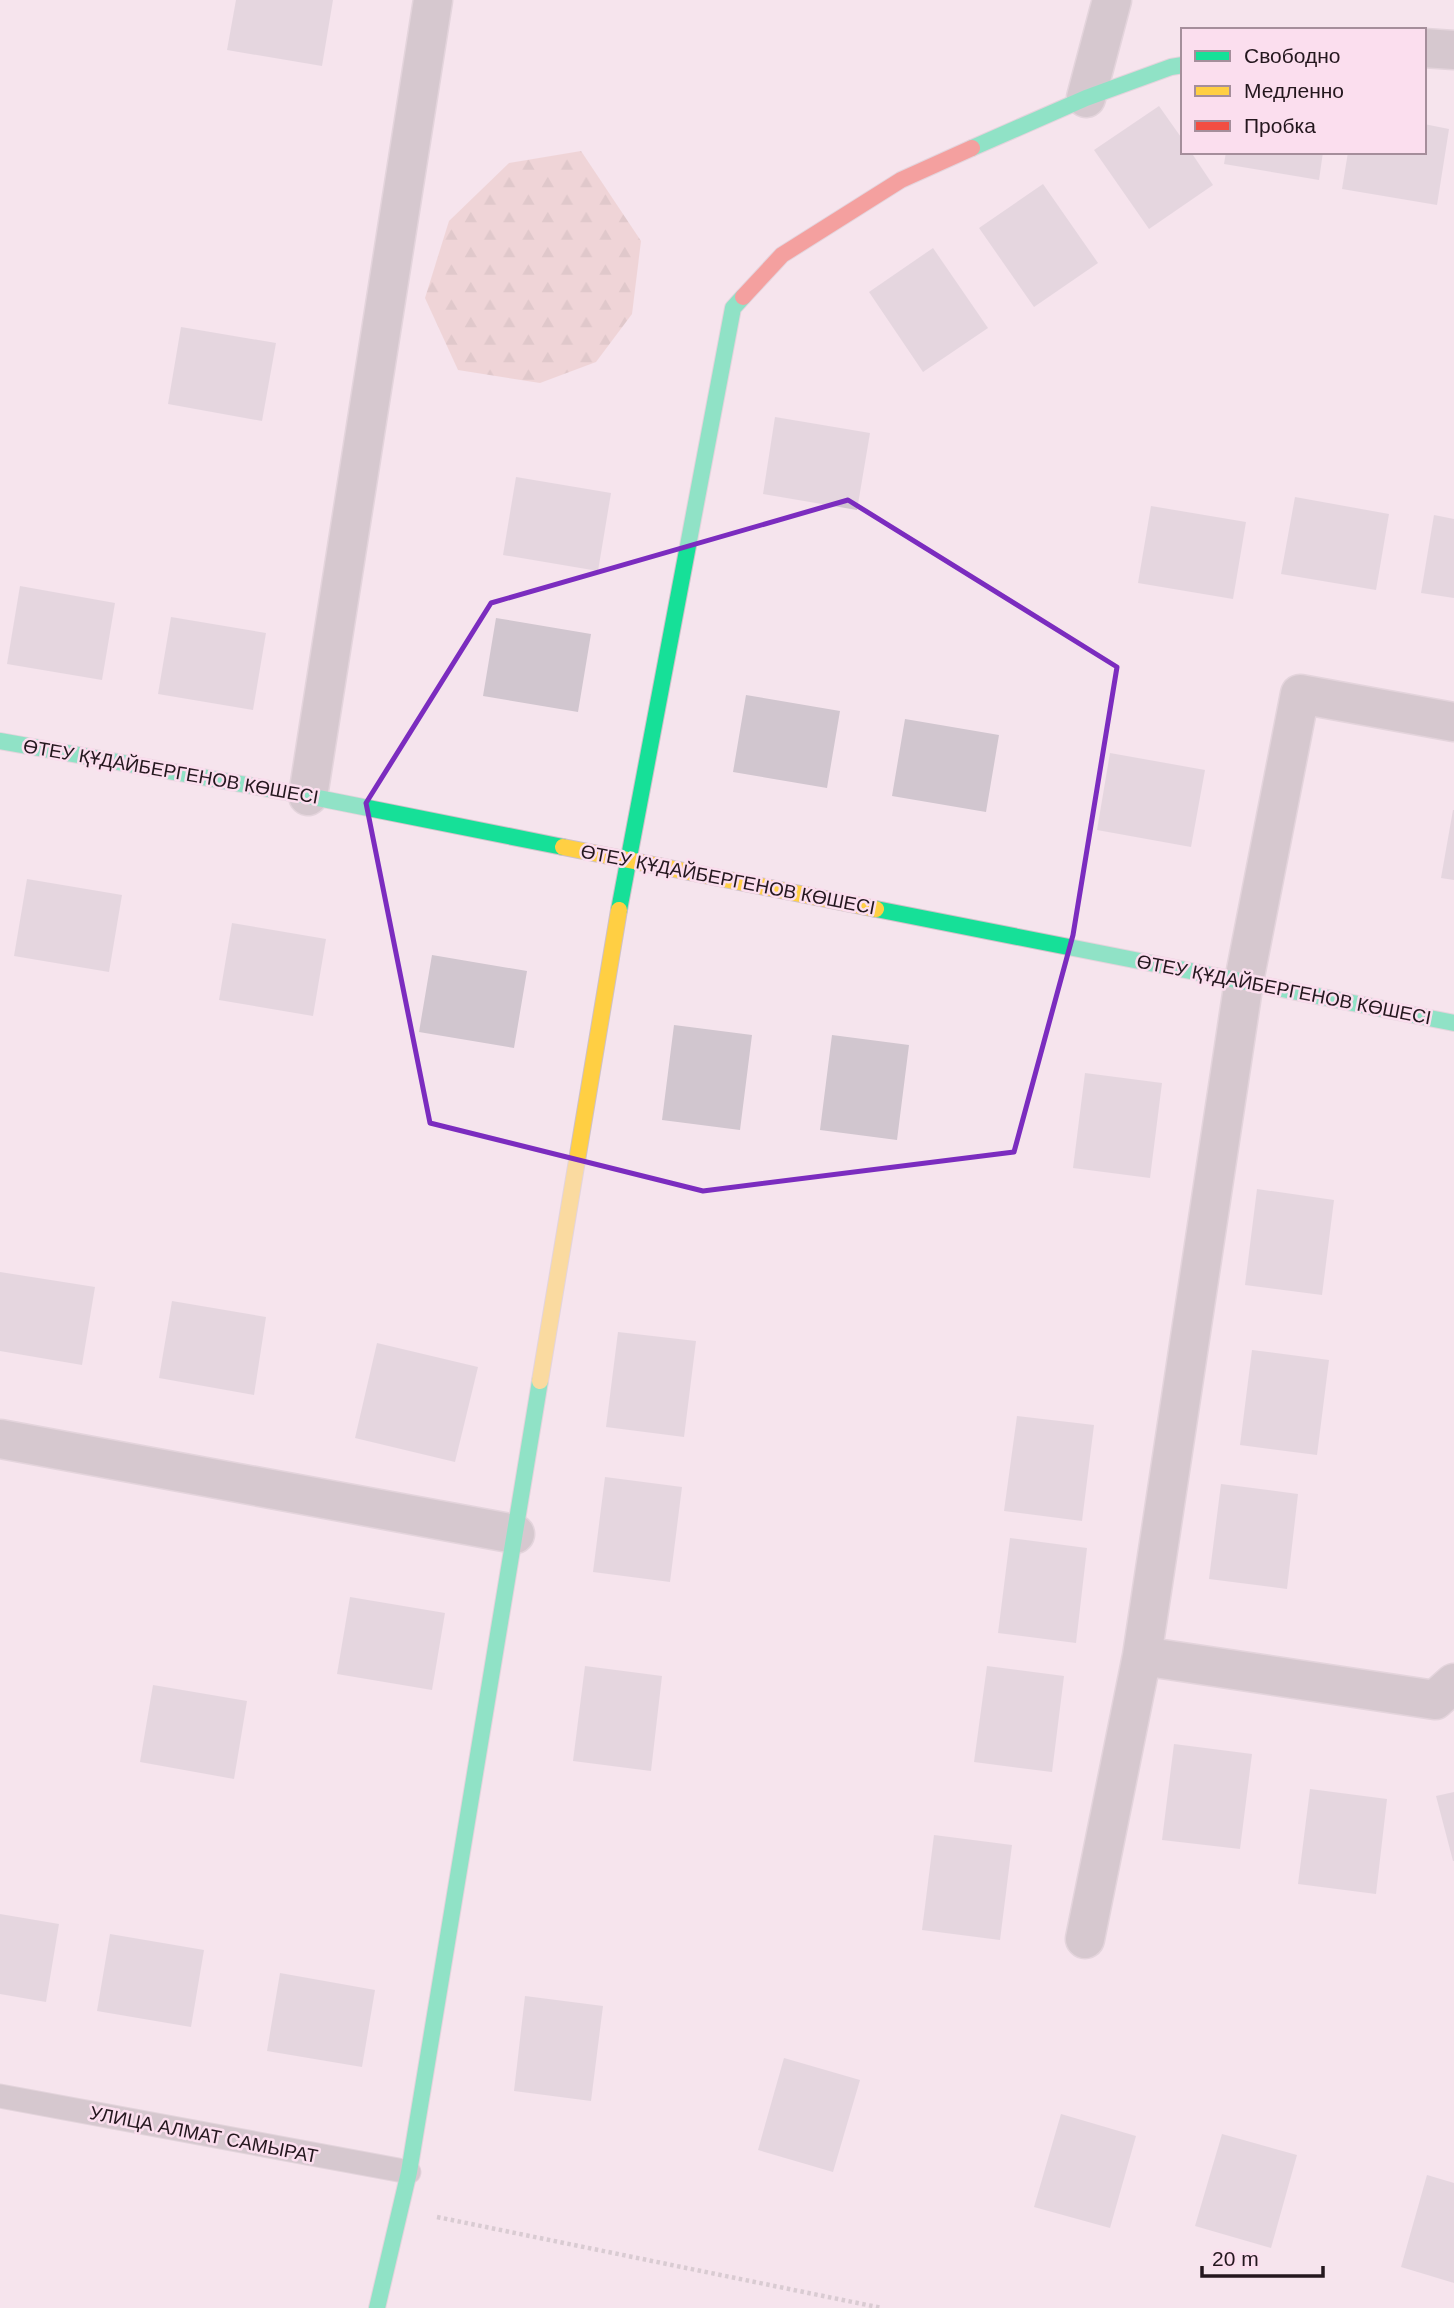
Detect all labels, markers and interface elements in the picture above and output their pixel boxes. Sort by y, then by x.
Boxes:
legend [1181,28,1426,154]
text: Свободно [1244,44,1341,67]
text: Медленно [1244,79,1344,102]
text: Пробка [1244,114,1316,137]
street label: ӨТЕУ ҚҰДАЙБЕРГЕНОВ КӨШЕСІ [22,735,320,808]
street label: ӨТЕУ ҚҰДАЙБЕРГЕНОВ КӨШЕСІ [579,841,877,918]
street label: ӨТЕУ ҚҰДАЙБЕРГЕНОВ КӨШЕСІ [1135,951,1433,1028]
street label: УЛИЦА АЛМАТ САМЫРАТ [88,2102,320,2167]
scale bar [1202,2234,1323,2278]
text: 20 m [1212,2247,1259,2270]

